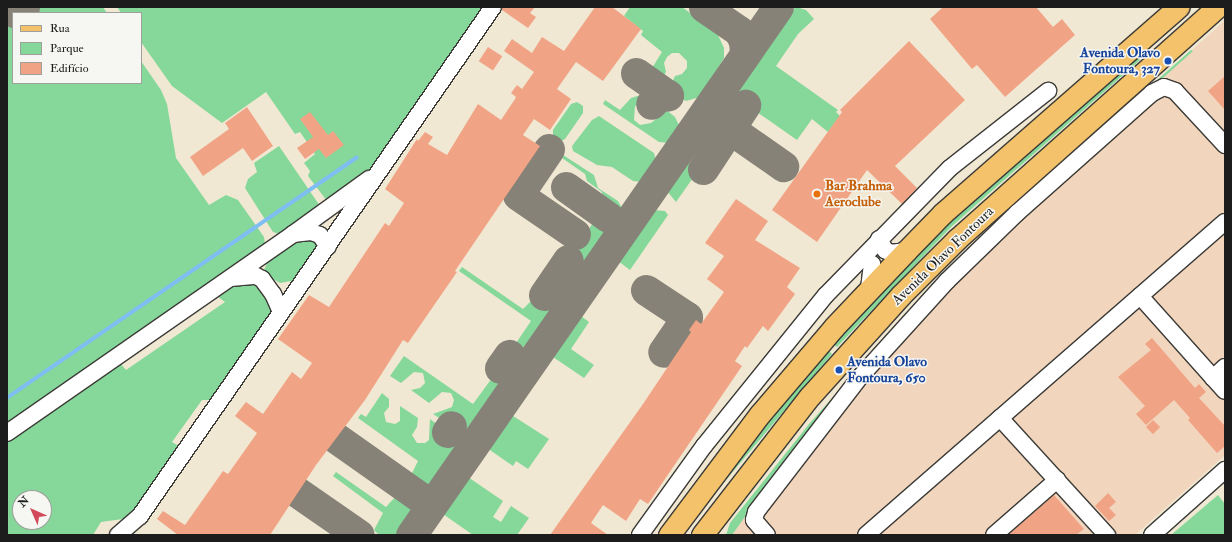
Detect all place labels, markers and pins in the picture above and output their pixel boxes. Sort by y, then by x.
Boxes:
place label: Avenida Olavo Fontoura, 327 [1080,45,1160,78]
marker: Avenida Olavo Fontoura, 327 [1163,56,1173,66]
place label: Bar Brahma Aeroclube [825,178,892,210]
marker: Bar Brahma Aeroclube [812,189,822,199]
place label: Avenida Olavo Fontoura, 650 [847,354,927,386]
marker: Avenida Olavo Fontoura, 650 [834,365,844,375]

